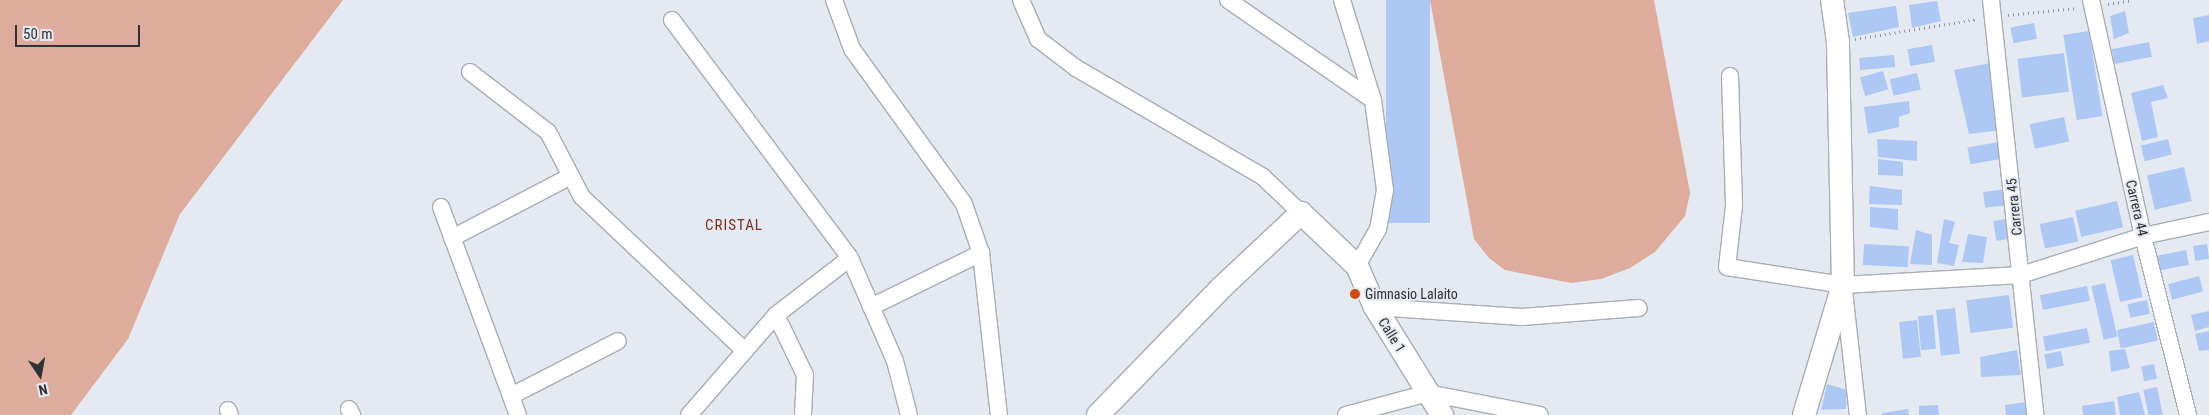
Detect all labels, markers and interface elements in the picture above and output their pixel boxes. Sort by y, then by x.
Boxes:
scale bar [18,15,142,47]
text: 50 m [23,25,53,43]
street label: Carrera 45 [2003,178,2025,236]
street label: Carrera 44 [2122,178,2152,238]
district label: CRISTAL [704,217,764,235]
place label: Gimnasio Lalaito [1365,286,1458,302]
marker: Gimnasio Lalaito [1349,288,1361,300]
street label: Calle 1 [1375,315,1409,355]
north arrow [15,350,65,400]
text: N [37,381,49,398]

